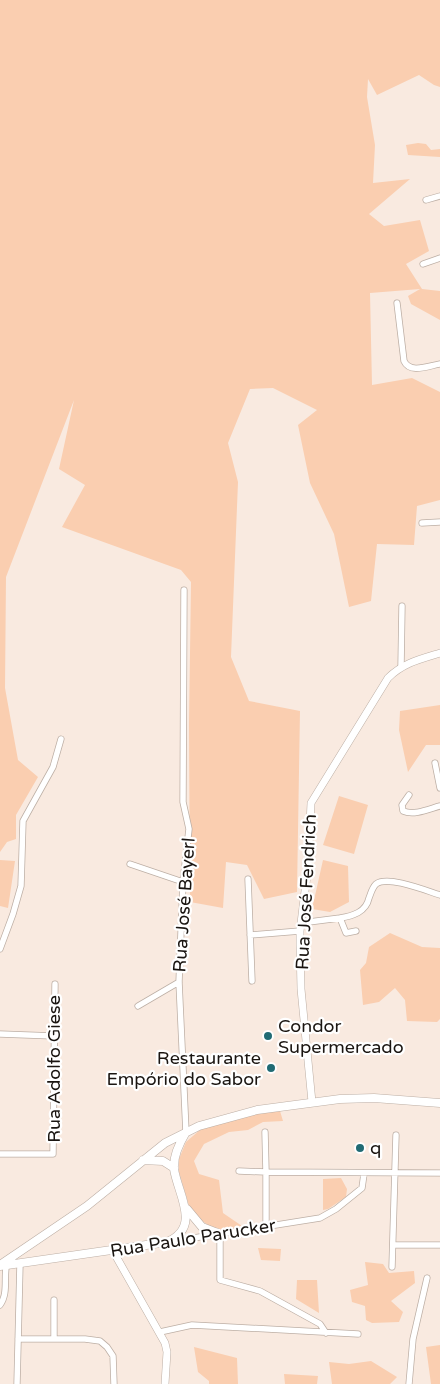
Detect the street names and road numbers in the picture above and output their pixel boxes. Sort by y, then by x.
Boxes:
street label: Rua José Fendrich [291,813,321,971]
street label: Rua José Bayerl [168,837,200,973]
street label: Rua Adolfo Giese [43,995,65,1143]
street label: Rua Paulo Parucker [109,1214,277,1262]

